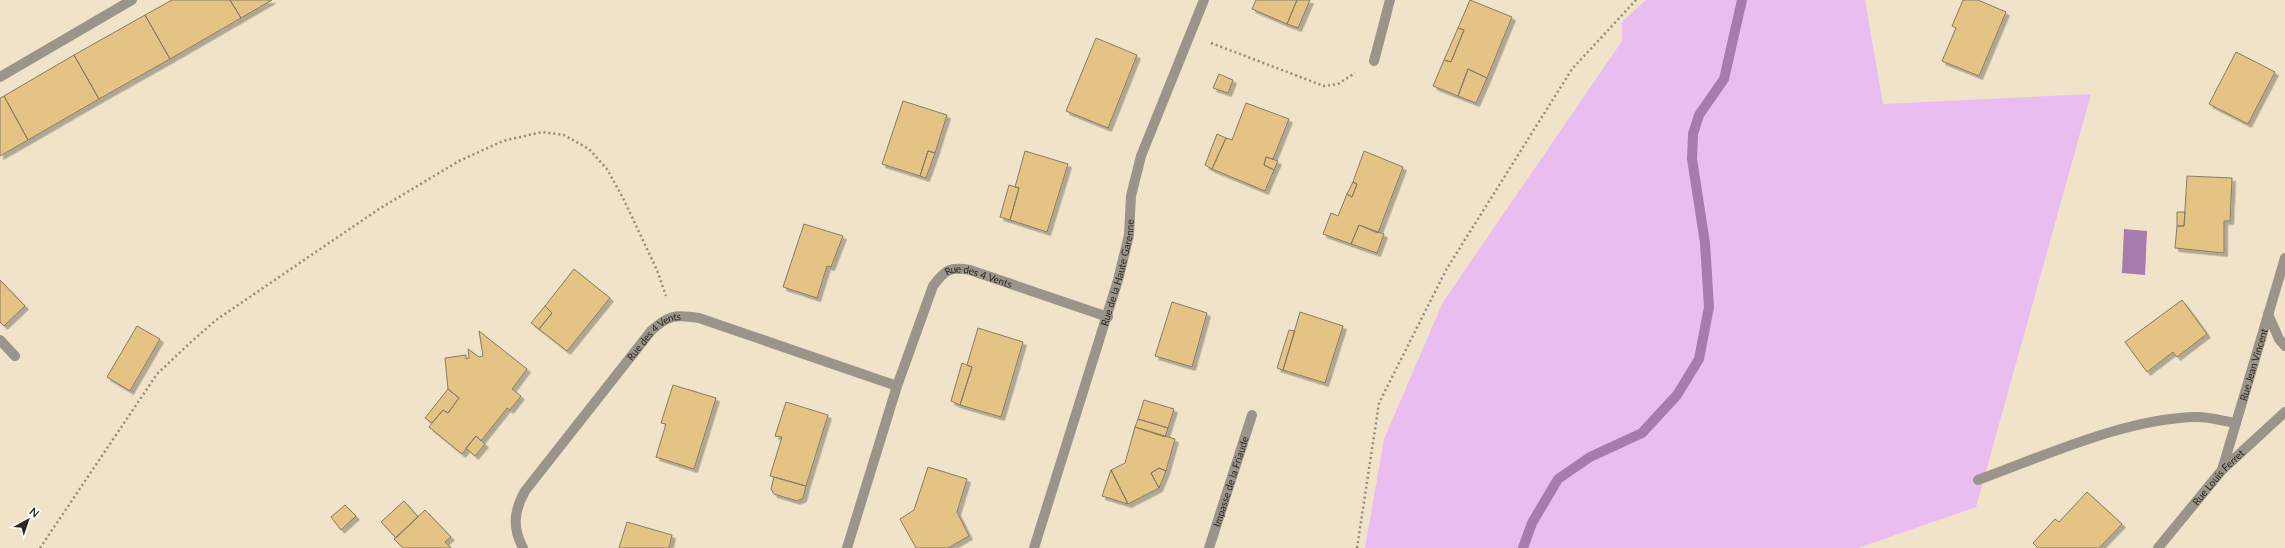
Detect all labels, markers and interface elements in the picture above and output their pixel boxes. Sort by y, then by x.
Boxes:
street label: Rue de la Haute Garenne [1098,219,1136,327]
street label: Rue des 4 Vents [942,263,1014,290]
street label: Rue des 4 Vents [624,310,681,363]
street label: Rue Jean Vincent [2237,326,2270,402]
street label: Impasse de la Friaude [1210,435,1251,528]
street label: Rue Louis Ferret [2190,447,2247,507]
north arrow [8,500,48,540]
text: N [27,504,42,520]

